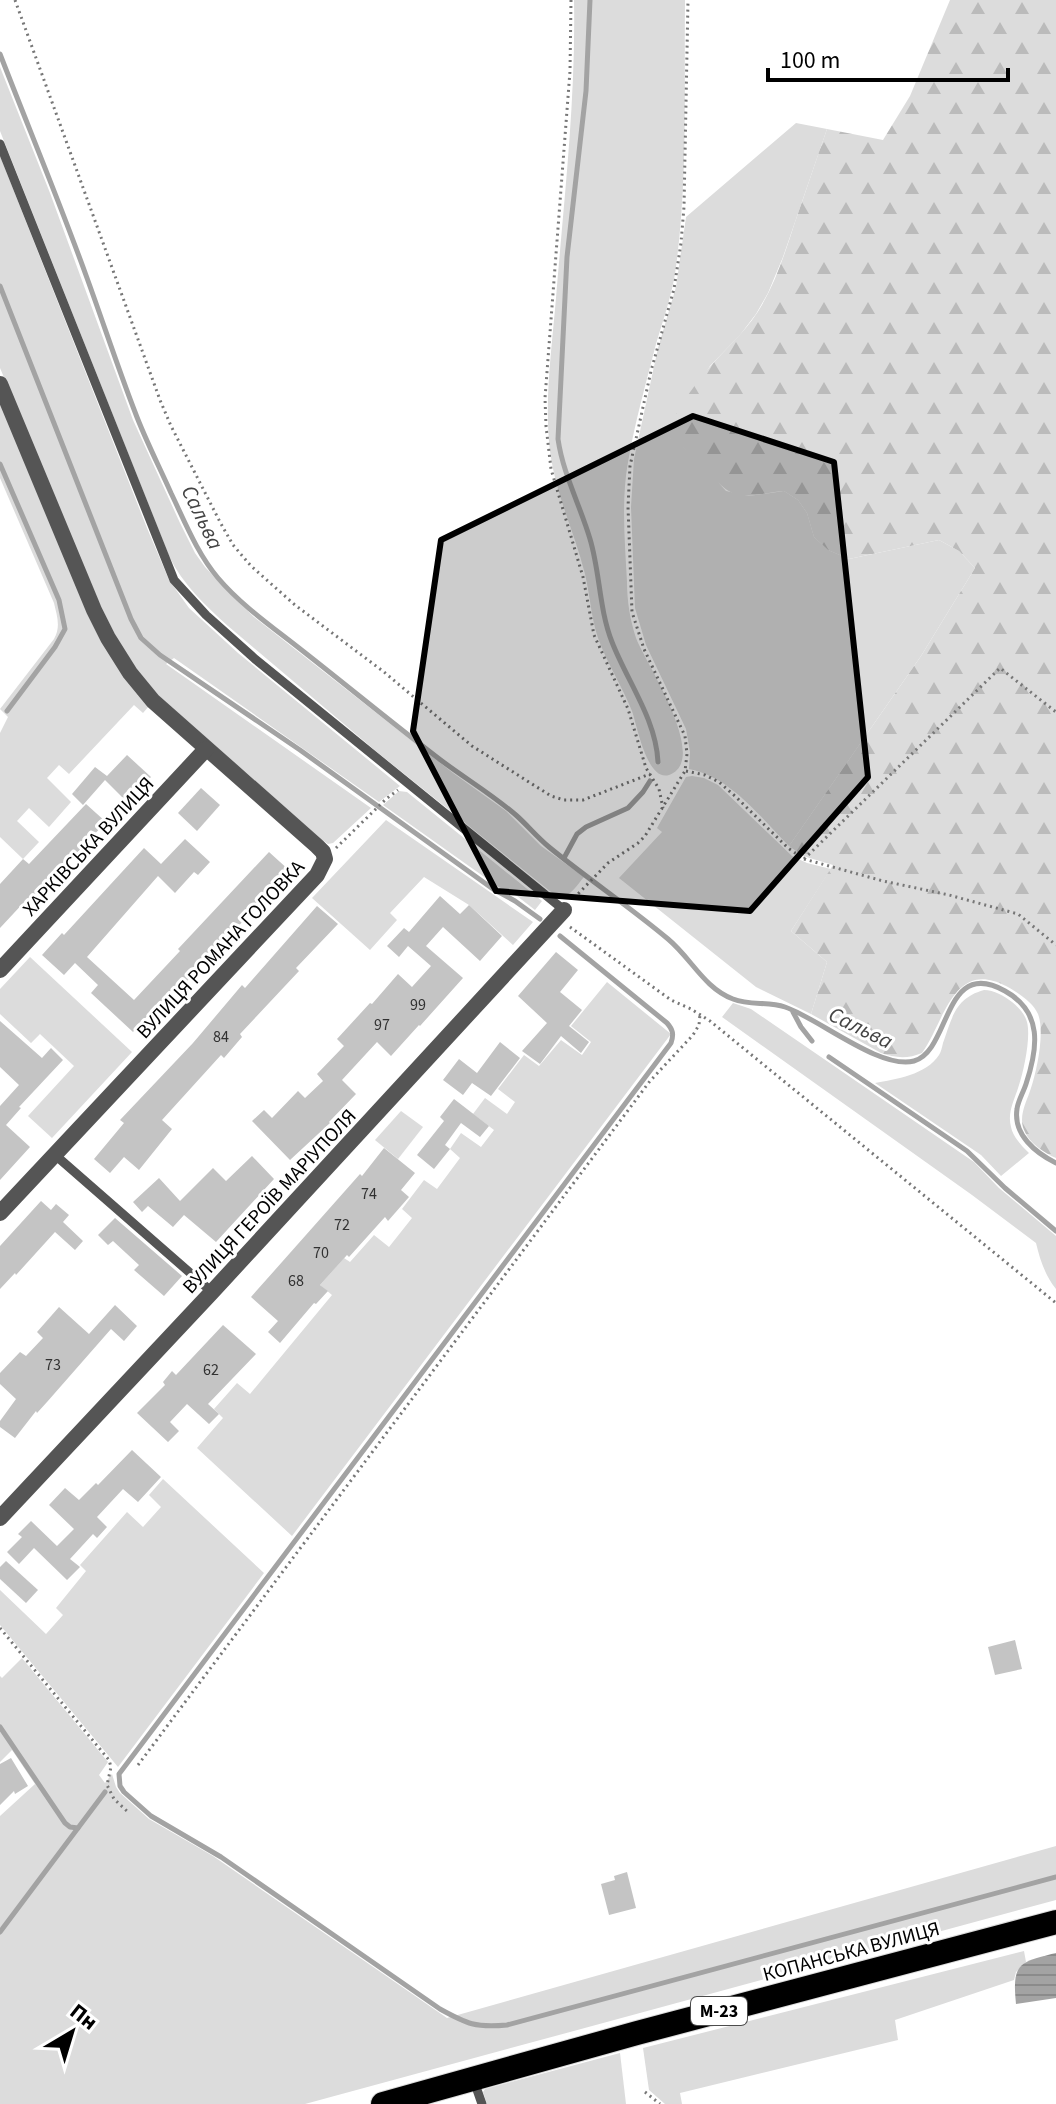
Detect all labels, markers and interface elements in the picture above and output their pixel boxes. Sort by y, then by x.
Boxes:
scale bar [768,32,1008,82]
text: 100 m [780,43,840,78]
water label: Сальва [173,480,231,555]
street label: ХАРКІВСЬКА ВУЛИЦЯ [17,771,161,923]
street label: ВУЛИЦЯ РОМАНА ГОЛОВКА [130,854,311,1045]
house number: 99 [410,994,426,1016]
water label: Сальва [823,999,898,1057]
house number: 97 [374,1014,390,1036]
house number: 84 [213,1026,229,1048]
street label: ВУЛИЦЯ ГЕРОЇВ МАРІУПОЛЯ [176,1103,363,1300]
house number: 74 [361,1183,377,1205]
house number: 72 [334,1214,350,1236]
house number: 70 [313,1242,329,1264]
house number: 68 [288,1270,304,1292]
house number: 73 [45,1354,61,1376]
house number: 62 [203,1359,219,1381]
street label: КОПАНСЬКА ВУЛИЦЯ [760,1915,943,1989]
north arrow [32,1992,112,2072]
text: Пн [63,1996,104,2038]
road number: М-23 [691,1997,747,2025]

